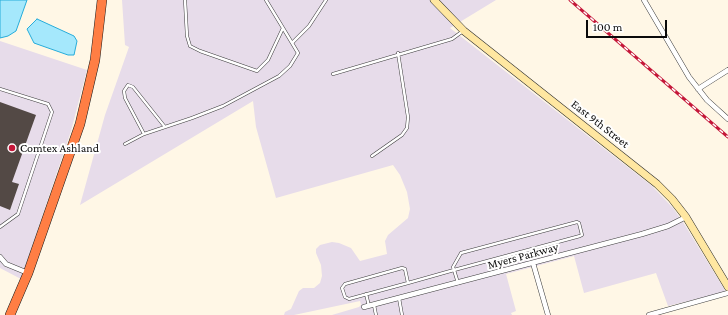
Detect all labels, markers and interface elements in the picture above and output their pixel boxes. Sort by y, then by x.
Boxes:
scale bar [588,12,669,38]
text: 100 m [593,20,622,34]
street label: East 9th Street [568,97,632,151]
place label: Comtex Ashland [20,141,99,155]
marker: Comtex Ashland [7,143,17,153]
street label: Myers Parkway [486,240,560,272]

